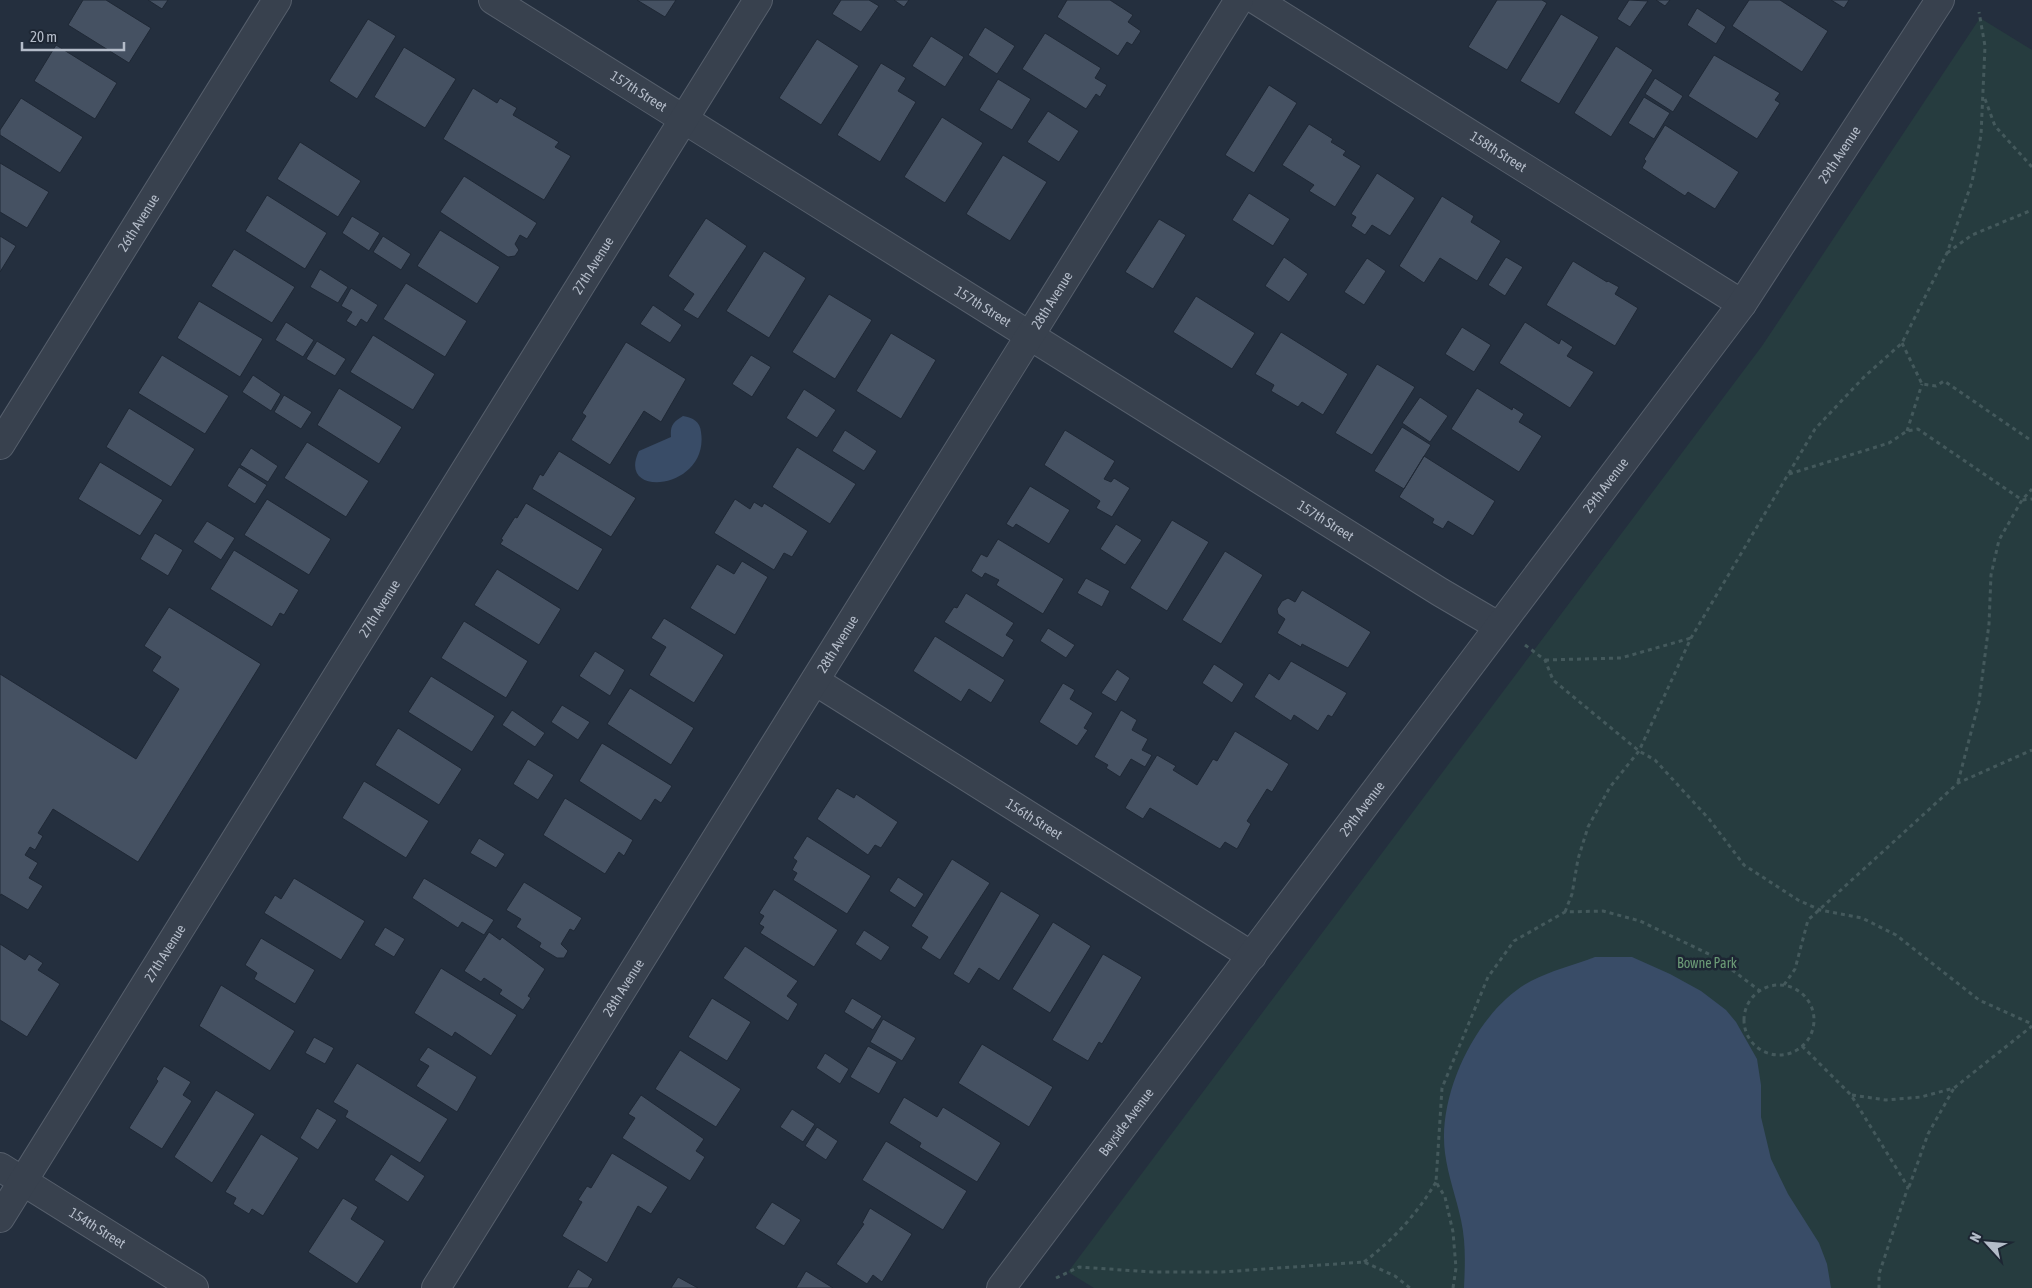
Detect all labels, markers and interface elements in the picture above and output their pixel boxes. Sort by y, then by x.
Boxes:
scale bar [22,20,125,52]
text: 20 m [30,28,57,45]
street label: 157th Street [608,68,670,115]
street label: 29th Avenue [1815,123,1864,186]
street label: 158th Street [1467,128,1530,175]
street label: 26th Avenue [115,191,162,254]
street label: 27th Avenue [569,234,617,297]
street label: 28th Avenue [1028,269,1076,332]
street label: 157th Street [952,283,1014,330]
street label: 29th Avenue [1580,455,1631,516]
street label: 157th Street [1295,497,1357,544]
street label: 27th Avenue [355,577,403,640]
street label: 28th Avenue [814,612,861,676]
street label: 29th Avenue [1336,778,1388,839]
street label: 156th Street [1003,795,1065,843]
street label: 27th Avenue [141,921,189,985]
park label: Bowne Park [1677,955,1737,971]
street label: 28th Avenue [599,956,647,1019]
street label: Bayside Avenue [1095,1085,1157,1159]
street label: 154th Street [66,1204,129,1251]
north arrow [1962,1218,2012,1268]
text: N [1966,1230,1984,1245]

